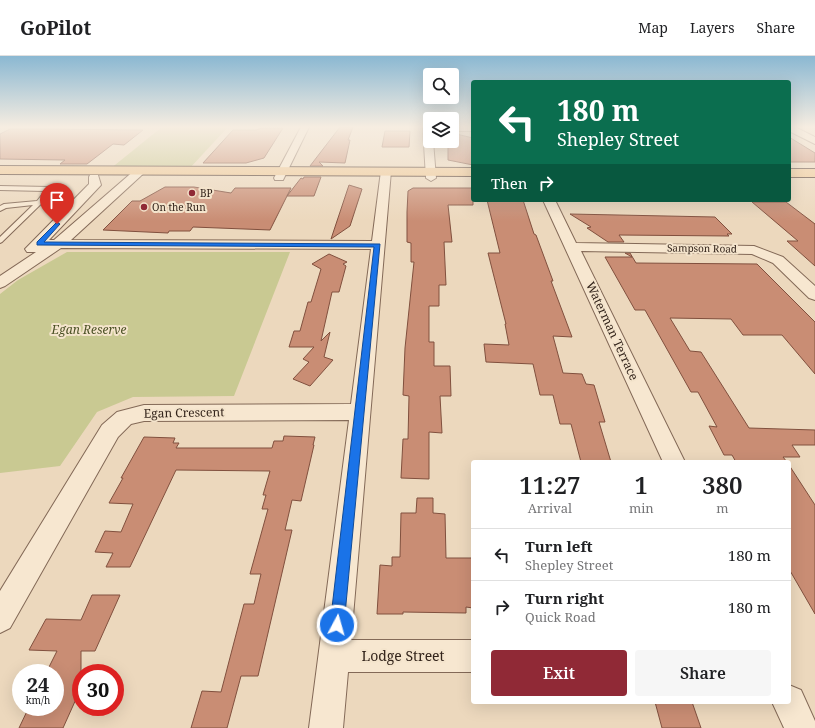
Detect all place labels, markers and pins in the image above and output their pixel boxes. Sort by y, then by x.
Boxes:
pin [40,183,74,224]
place label: BP [200,186,213,200]
marker: BP [187,188,197,198]
place label: On the Run [152,200,206,214]
marker: On the Run [139,202,149,212]

